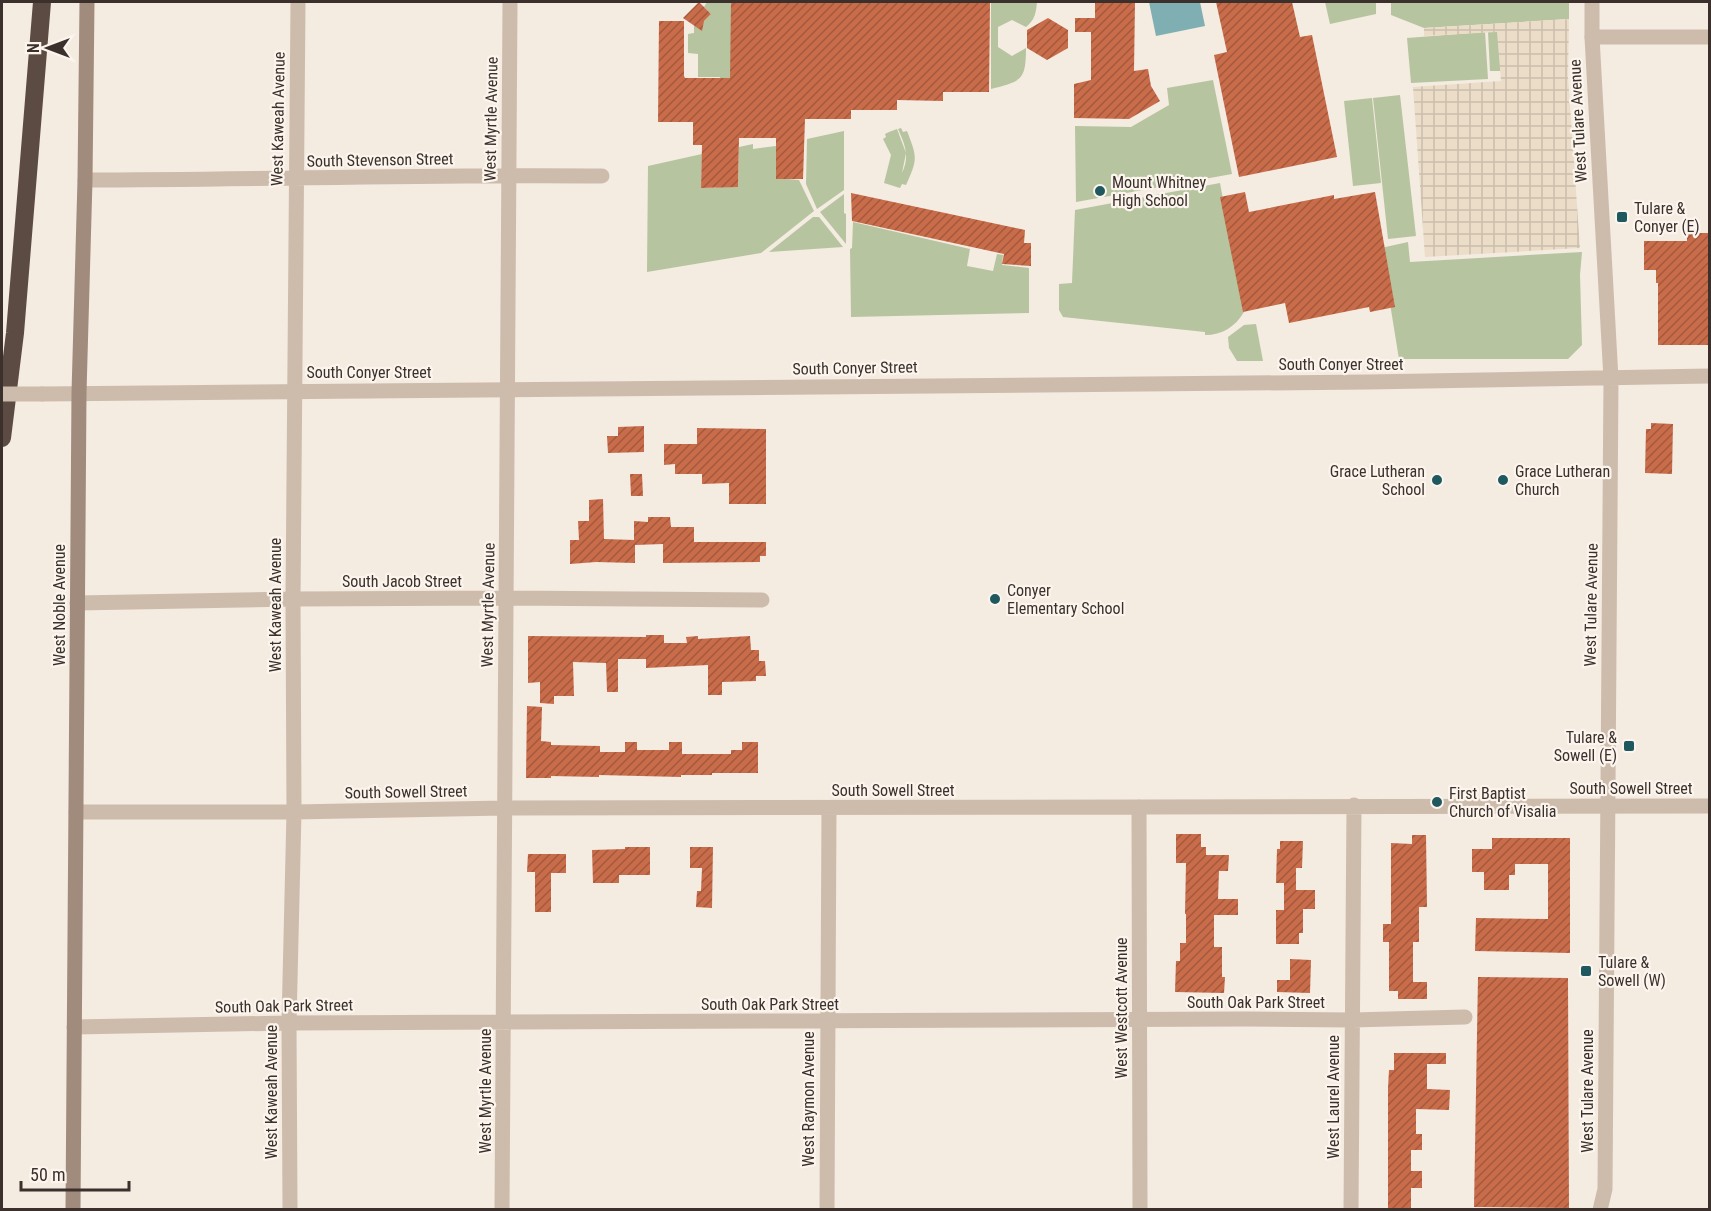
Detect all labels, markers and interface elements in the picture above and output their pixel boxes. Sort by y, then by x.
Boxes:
north arrow [18,18,78,78]
text: N [24,43,43,53]
street label: West Kaweah Avenue [267,52,289,186]
street label: West Myrtle Avenue [480,56,502,182]
street label: West Tulare Avenue [1565,59,1591,183]
street label: South Stevenson Street [306,149,454,171]
place label: Mount Whitney High School [1112,173,1206,210]
marker: Mount Whitney High School [1093,184,1107,198]
place label: Tulare & Conyer (E) [1634,199,1700,236]
marker: Tulare & Conyer (E) [1615,210,1629,224]
street label: South Conyer Street [1278,355,1404,374]
street label: South Conyer Street [792,357,918,379]
street label: South Conyer Street [306,363,432,382]
place label: Grace Lutheran School [1330,462,1425,499]
place label: Grace Lutheran Church [1515,462,1610,499]
marker: Grace Lutheran School [1430,473,1444,487]
marker: Grace Lutheran Church [1496,473,1510,487]
street label: West Kaweah Avenue [266,538,285,672]
street label: West Myrtle Avenue [477,542,499,668]
street label: West Tulare Avenue [1580,543,1602,667]
street label: West Noble Avenue [50,544,69,666]
street label: South Jacob Street [342,572,462,591]
place label: Conyer Elementary School [1007,581,1124,618]
marker: Conyer Elementary School [988,592,1002,606]
place label: Tulare & Sowell (E) [1554,728,1617,765]
marker: Tulare & Sowell (E) [1622,739,1636,753]
street label: South Sowell Street [1570,779,1693,798]
street label: South Sowell Street [344,781,468,803]
street label: South Sowell Street [832,781,955,800]
place label: First Baptist Church of Visalia [1449,784,1556,821]
marker: First Baptist Church of Visalia [1430,795,1444,809]
street label: West Westcott Avenue [1112,937,1131,1079]
place label: Tulare & Sowell (W) [1598,953,1666,990]
marker: Tulare & Sowell (W) [1579,964,1593,978]
street label: South Oak Park Street [1187,993,1325,1012]
street label: South Oak Park Street [215,995,353,1017]
street label: South Oak Park Street [701,995,839,1014]
street label: West Kaweah Avenue [262,1025,281,1159]
street label: West Myrtle Avenue [476,1029,495,1153]
street label: West Tulare Avenue [1578,1029,1597,1153]
street label: West Raymon Avenue [799,1031,818,1167]
street label: West Laurel Avenue [1324,1035,1343,1159]
scale bar [21,1154,129,1192]
text: 50 m [30,1164,65,1185]

